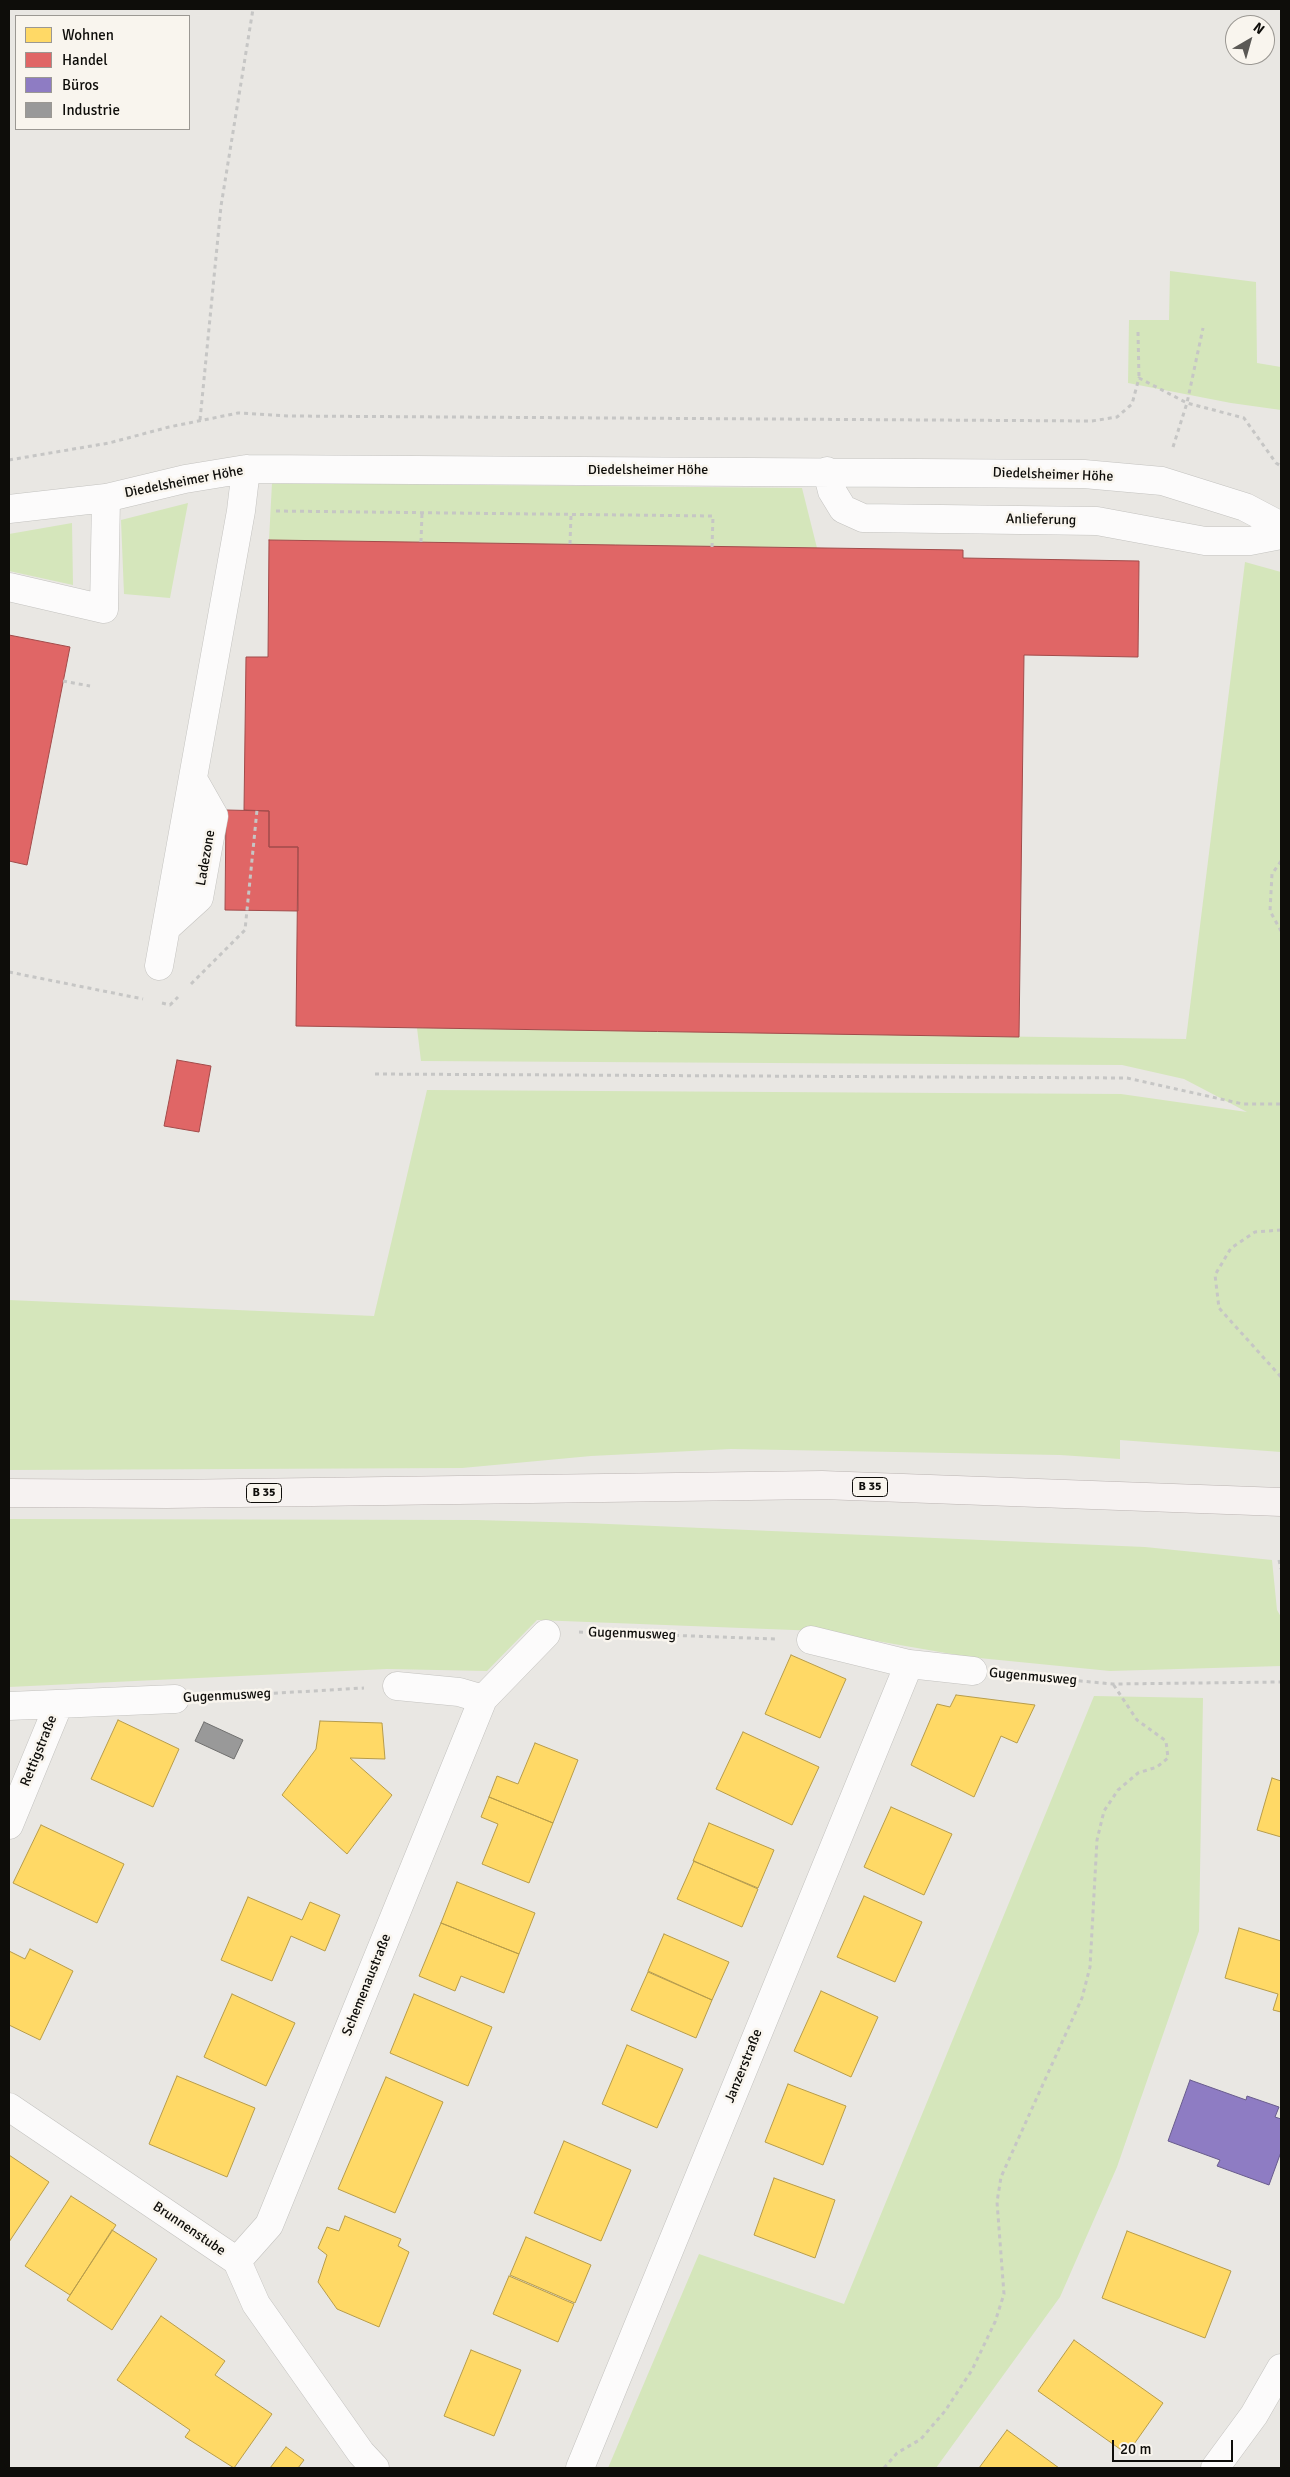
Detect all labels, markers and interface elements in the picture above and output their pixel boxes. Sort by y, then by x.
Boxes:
legend [15,15,190,130]
north arrow [1225,15,1275,65]
text: N [1250,19,1268,38]
text: Wohnen [62,26,114,44]
text: Handel [62,51,108,69]
text: Büros [62,76,99,94]
text: Industrie [62,101,120,119]
street label: Diedelsheimer Höhe [123,462,245,502]
street label: Diedelsheimer Höhe [588,462,708,478]
street label: Diedelsheimer Höhe [992,464,1114,486]
street label: Anlieferung [1006,511,1076,529]
street label: Ladezone [193,829,219,887]
road number: B 35 [852,1478,888,1496]
road number: B 35 [246,1484,282,1502]
street label: Gugenmusweg [588,1624,676,1644]
street label: Gugenmusweg [988,1665,1078,1689]
street label: Gugenmusweg [183,1685,271,1707]
street label: Rettigstraße [17,1713,61,1789]
street label: Schemenaustraße [339,1932,395,2038]
street label: Janzerstraße [722,2027,766,2105]
street label: Brunnenstube [149,2199,229,2259]
scale bar [1115,2430,1236,2462]
text: 20 m [1120,2440,1151,2458]

